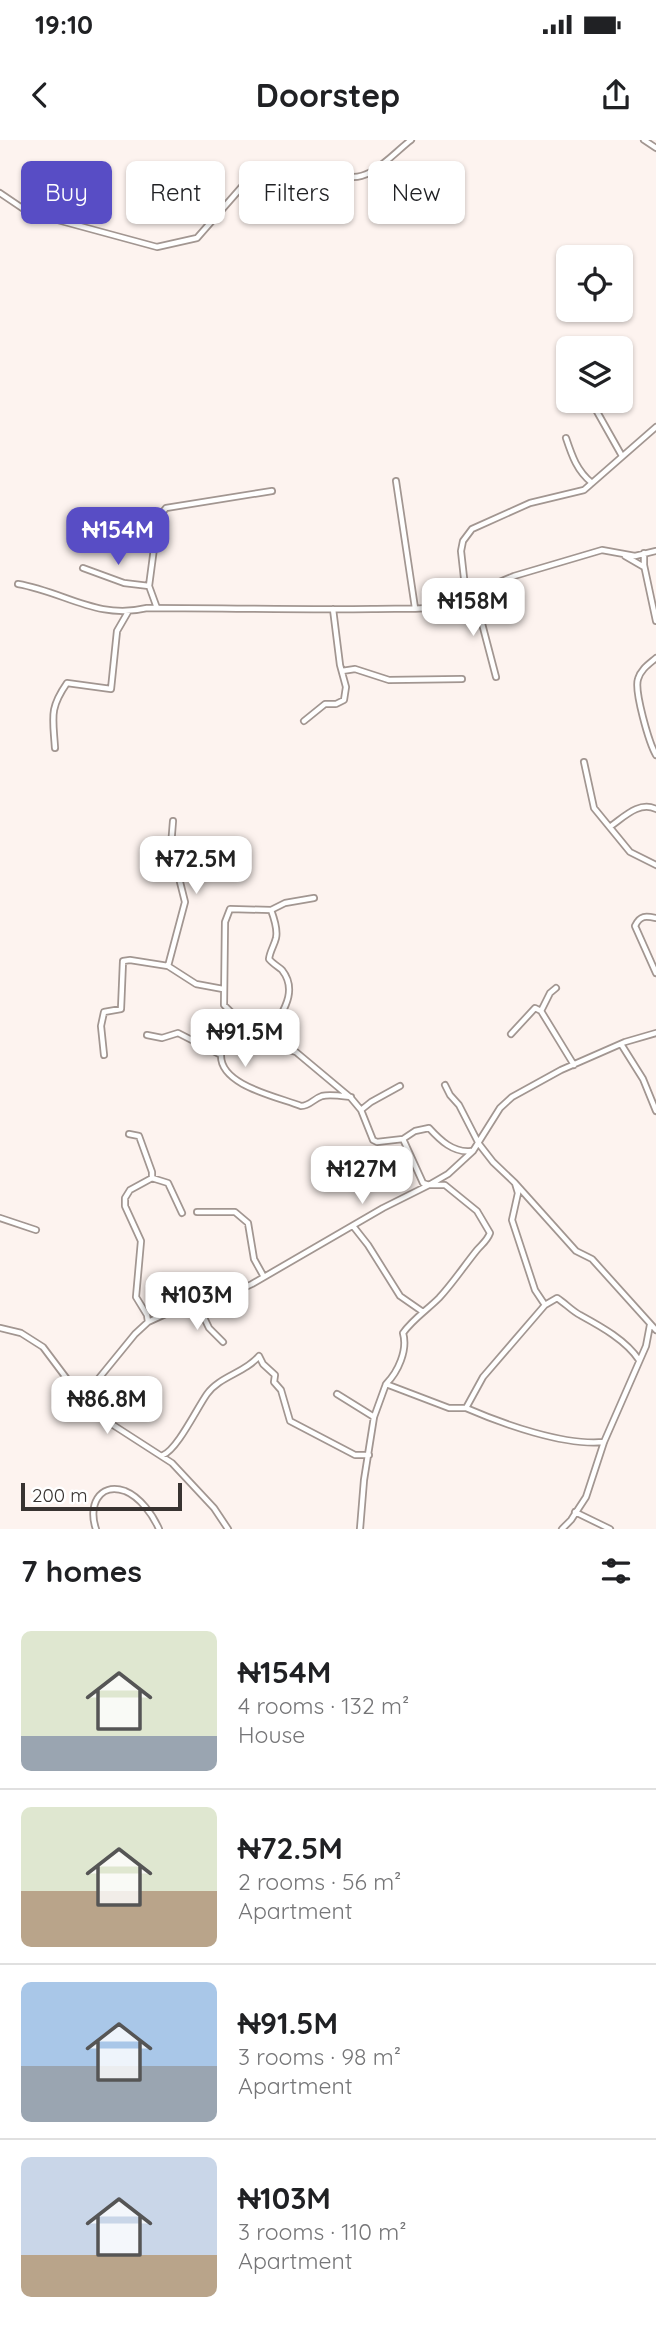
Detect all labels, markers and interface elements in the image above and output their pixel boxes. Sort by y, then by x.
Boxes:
text: 19:10 [35,8,93,41]
text: Doorstep [256,75,400,115]
icon: back [21,76,59,114]
icon: share [597,76,635,114]
chip: Buy [21,161,112,224]
chip: Rent [126,161,225,224]
chip: Filters [239,161,354,224]
chip: New [368,161,465,224]
map controls [556,245,633,413]
button: locate [556,245,633,322]
button: layers [556,336,633,413]
pin: ₦154M [69,508,167,567]
text: ₦154M [82,515,154,544]
pin: ₦158M [424,578,522,638]
text: ₦158M [438,586,508,615]
pin: ₦72.5M [139,836,253,896]
text: ₦72.5M [156,844,236,873]
pin: ₦91.5M [188,1010,302,1069]
text: ₦91.5M [207,1017,283,1046]
pin: ₦127M [313,1146,411,1206]
text: ₦127M [327,1154,397,1183]
pin: ₦103M [148,1272,246,1332]
text: ₦103M [161,1280,233,1309]
pin: ₦86.8M [50,1376,164,1436]
text: ₦86.8M [67,1384,147,1413]
scale bar [21,1480,182,1512]
text: 200 m [32,1483,88,1507]
text: 7 homes [21,1552,142,1590]
icon: filters [597,1552,635,1590]
text: ₦154M [238,1653,331,1691]
icon: home [77,1659,161,1743]
text: 4 rooms · 132 m² [238,1691,409,1720]
text: House [238,1720,305,1749]
text: ₦72.5M [238,1829,343,1867]
icon: home [77,1835,161,1919]
text: 2 rooms · 56 m² [238,1867,401,1896]
text: Apartment [238,1896,352,1925]
text: ₦91.5M [238,2004,338,2042]
icon: home [77,2010,161,2094]
text: 3 rooms · 98 m² [238,2042,401,2071]
text: Apartment [238,2071,352,2100]
text: ₦103M [238,2179,331,2217]
icon: home [77,2185,161,2269]
text: 3 rooms · 110 m² [238,2217,407,2246]
text: Apartment [238,2246,352,2275]

